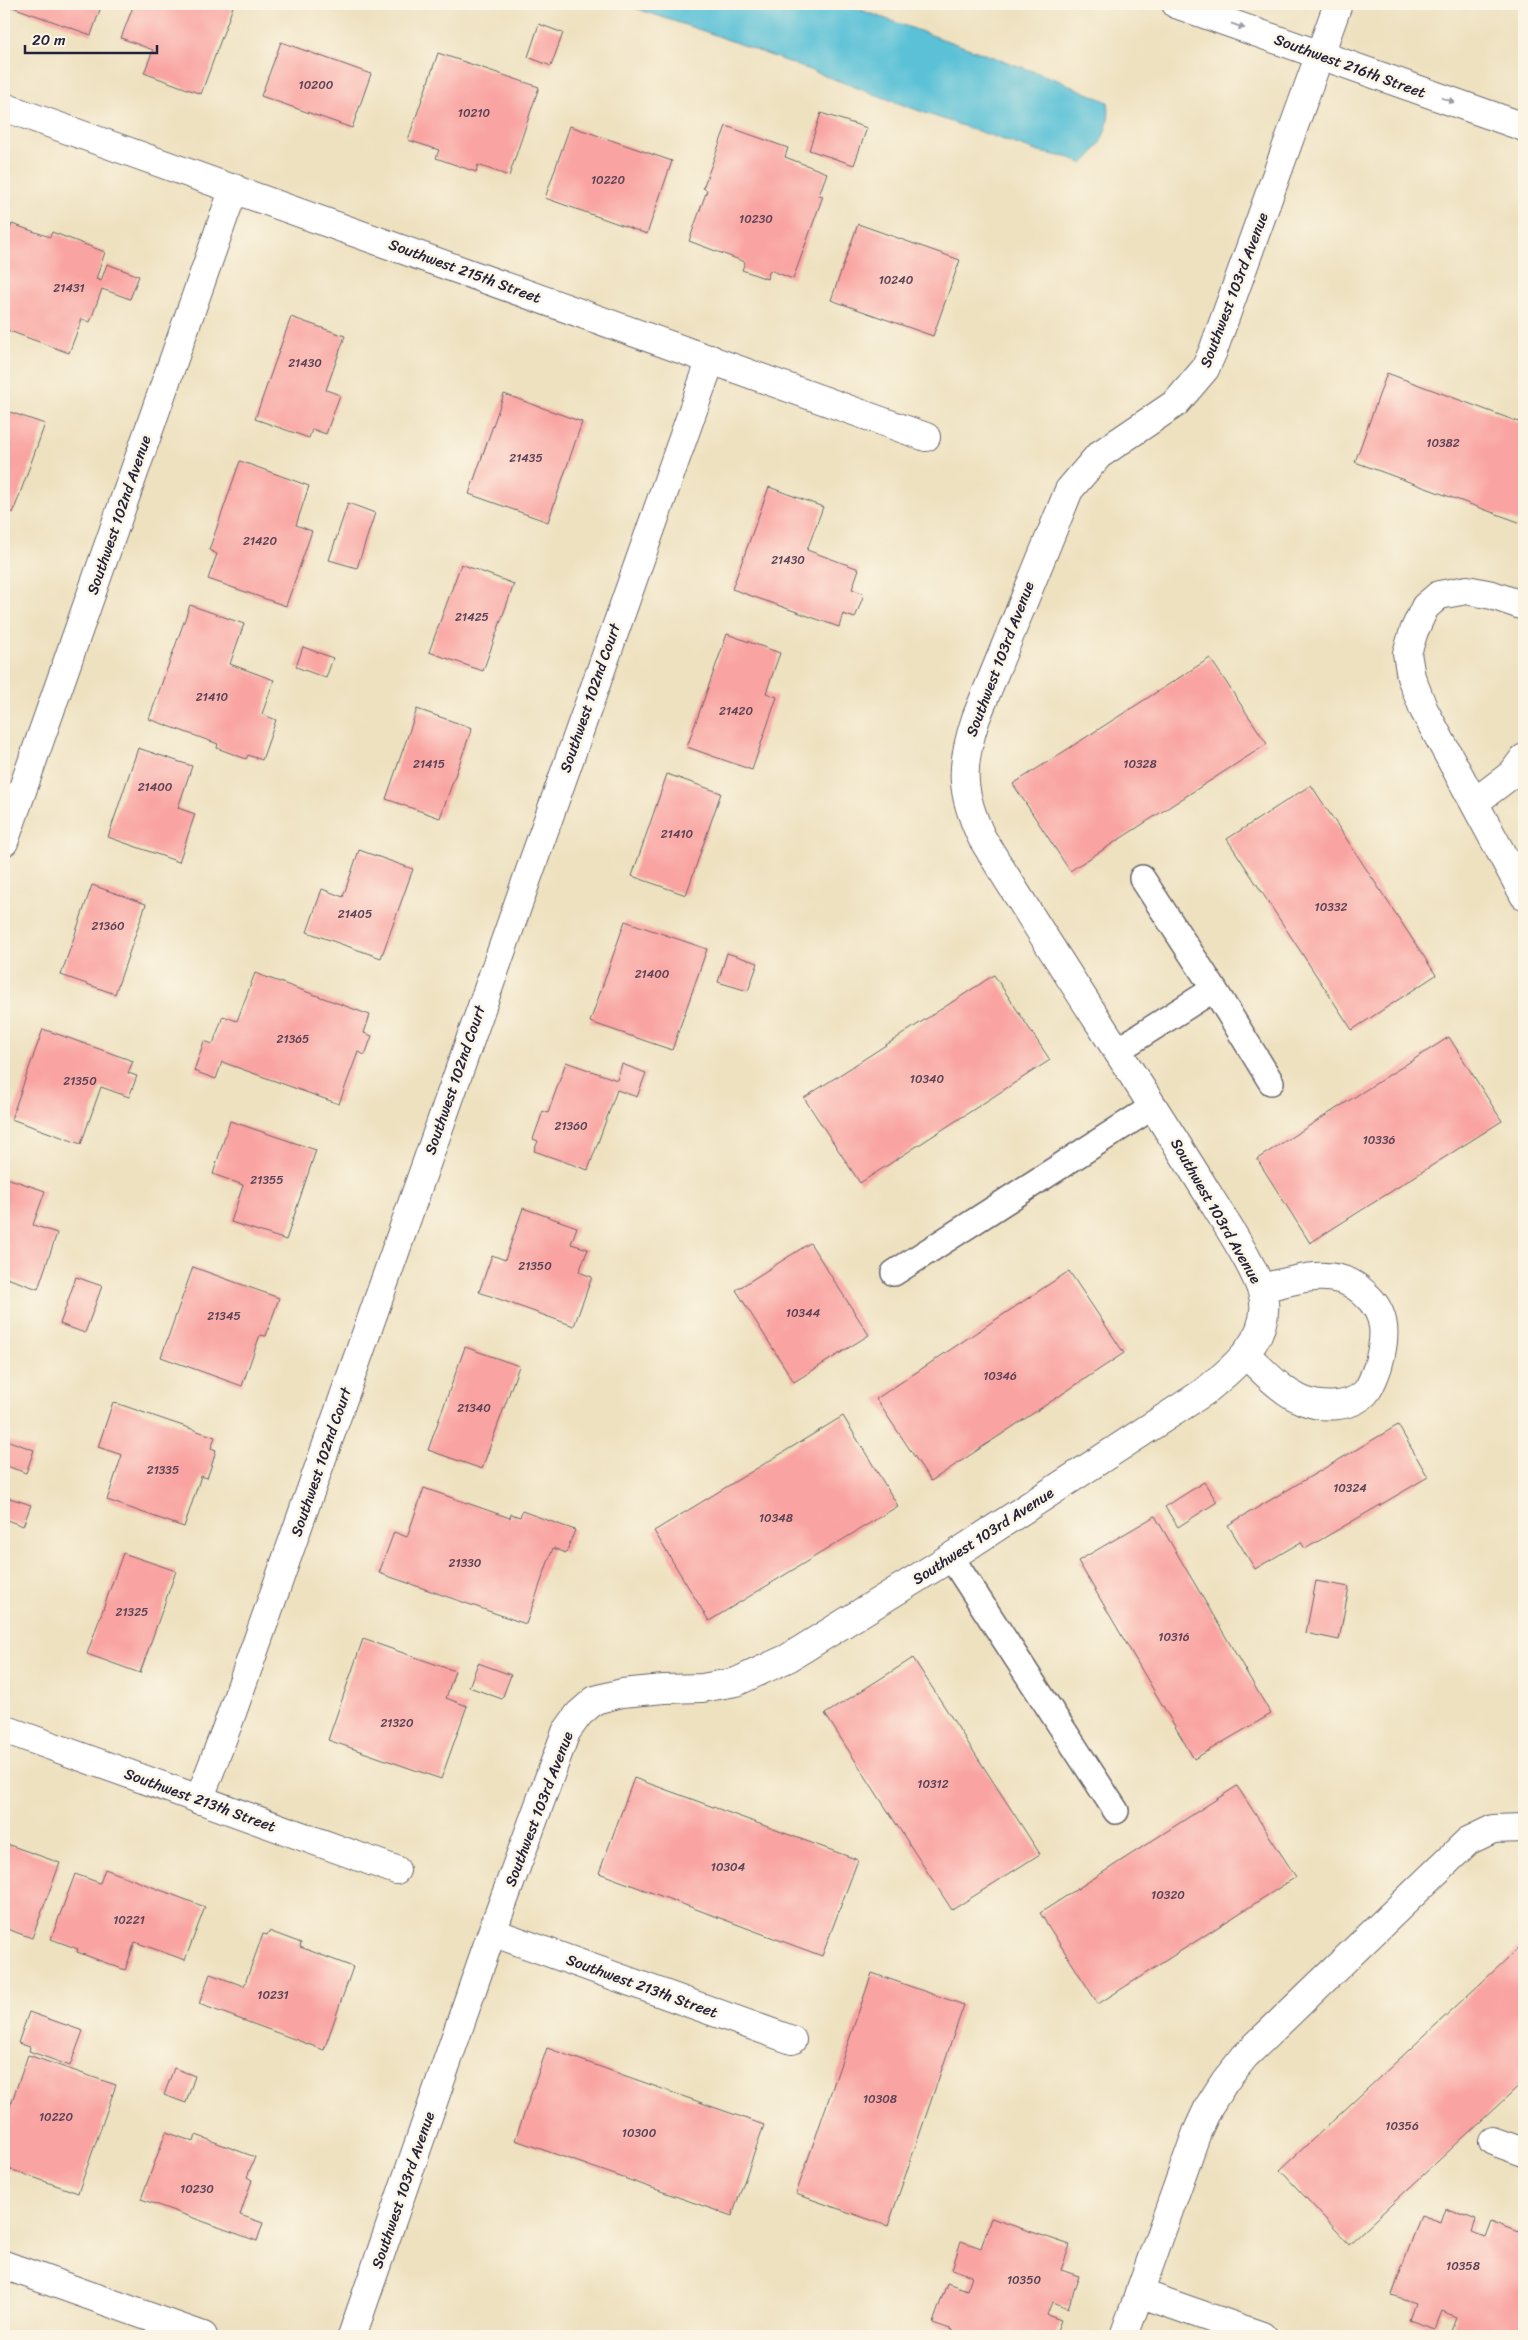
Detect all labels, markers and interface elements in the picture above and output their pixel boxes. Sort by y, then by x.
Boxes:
scale bar [25,22,158,54]
one-way arrow [1231,22,1246,30]
street label: Southwest 216th Street [1270,26,1430,106]
text: 20 m [32,27,66,53]
house number: 10200 [299,74,334,96]
one-way arrow [1440,97,1455,104]
house number: 10210 [458,102,491,124]
house number: 10220 [591,169,625,191]
house number: 10230 [739,208,773,230]
street label: Southwest 103rd Avenue [1192,209,1276,371]
street label: Southwest 215th Street [385,231,545,311]
house number: 10240 [879,269,914,291]
house number: 21431 [53,277,85,299]
house number: 21430 [288,352,322,374]
street label: Southwest 102nd Avenue [80,432,158,598]
house number: 10382 [1426,432,1460,454]
house number: 21435 [509,447,543,469]
house number: 21420 [243,530,277,552]
house number: 21430 [771,549,805,571]
street label: Southwest 103rd Avenue [958,578,1042,740]
house number: 21425 [455,606,489,628]
street label: Southwest 102nd Court [552,619,628,776]
house number: 21410 [196,686,229,708]
house number: 21420 [719,700,753,722]
house number: 21415 [413,753,445,775]
house number: 10328 [1123,753,1157,775]
house number: 21400 [138,776,173,798]
house number: 21410 [661,823,694,845]
house number: 10332 [1315,896,1347,918]
house number: 21405 [338,903,372,925]
house number: 21360 [91,915,125,937]
house number: 21400 [635,963,670,985]
street label: Southwest 102nd Court [417,1001,493,1158]
house number: 21365 [277,1028,309,1050]
house number: 10340 [910,1068,945,1090]
house number: 21350 [63,1070,97,1092]
house number: 21360 [554,1115,588,1137]
house number: 10336 [1363,1129,1396,1151]
street label: Southwest 103rd Avenue [1164,1133,1268,1289]
house number: 21355 [250,1169,284,1191]
house number: 21350 [518,1255,552,1277]
house number: 10344 [786,1302,821,1324]
house number: 21345 [207,1305,241,1327]
house number: 10346 [983,1365,1017,1387]
street label: Southwest 102nd Court [283,1383,359,1540]
house number: 21340 [457,1397,491,1419]
house number: 21335 [147,1459,179,1481]
house number: 10324 [1333,1477,1367,1499]
street label: Southwest 103rd Avenue [907,1480,1059,1592]
house number: 10348 [759,1507,793,1529]
house number: 21330 [449,1552,482,1574]
house number: 21325 [116,1601,148,1623]
house number: 10316 [1158,1626,1190,1648]
house number: 21320 [380,1712,414,1734]
street label: Southwest 103rd Avenue [497,1728,581,1890]
street label: Southwest 213th Street [121,1760,280,1840]
house number: 10312 [917,1773,949,1795]
house number: 10304 [711,1856,746,1878]
house number: 10320 [1151,1884,1185,1906]
house number: 10221 [113,1909,145,1931]
street label: Southwest 213th Street [563,1946,722,2026]
house number: 10231 [257,1984,289,2006]
house number: 10308 [863,2088,897,2110]
house number: 10220 [39,2106,73,2128]
street label: Southwest 103rd Avenue [364,2108,442,2272]
house number: 10356 [1385,2115,1419,2137]
house number: 10300 [622,2122,657,2144]
house number: 10230 [180,2178,214,2200]
house number: 10358 [1446,2255,1480,2277]
house number: 10350 [1007,2269,1042,2291]

